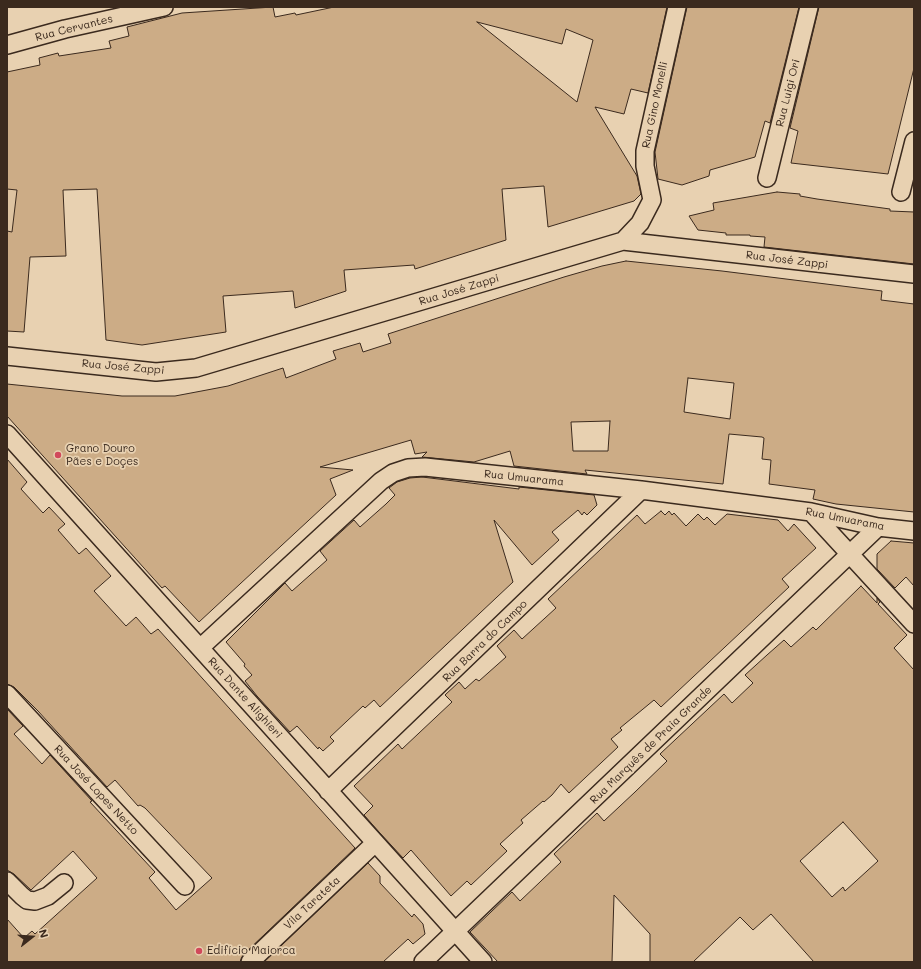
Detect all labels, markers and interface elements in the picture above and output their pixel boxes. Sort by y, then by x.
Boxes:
street label: Rua Cervantes [34,12,114,44]
street label: Rua Luigi Ori [773,58,803,128]
street label: Rua Gino Monelli [639,61,671,149]
street label: Rua José Zappi [745,248,829,272]
street label: Rua José Zappi [417,272,501,308]
street label: Rua José Zappi [81,357,165,377]
place label: Grano Douro Pães e Doçes [66,442,138,468]
marker: Grano Douro Pães e Doçes [53,450,63,460]
street label: Rua Umuarama [483,467,565,489]
street label: Rua Umuarama [804,505,886,533]
street label: Rua Barra do Campo [440,597,530,685]
street label: Rua Dante Alighieri [205,655,285,741]
street label: Rua Marquês de Praia Grande [587,683,715,807]
street label: Rua José Lopes Netto [51,743,141,837]
street label: Vila Tarateta [281,874,343,932]
north arrow [12,917,52,957]
text: N [36,927,52,940]
place label: Edifício Maiorca [207,944,296,958]
marker: Edifício Maiorca [194,946,204,956]

